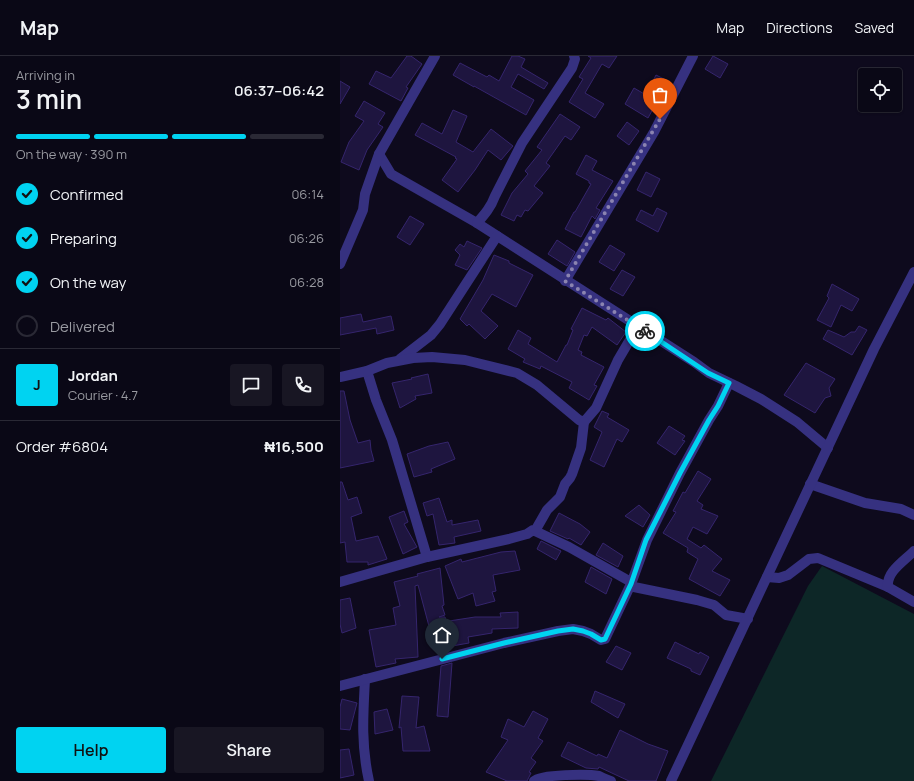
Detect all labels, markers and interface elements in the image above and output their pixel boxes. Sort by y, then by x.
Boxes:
text: Map [20,15,59,41]
text: Map [716,18,744,37]
text: Directions [766,18,833,37]
text: Saved [855,18,894,37]
text: Arriving in [16,66,75,84]
map controls [858,68,902,112]
button: locate [858,68,902,112]
pin [643,78,677,119]
text: 06:37–06:42 [234,80,324,101]
text: 3 min [16,81,82,117]
icon: bag [649,84,671,106]
text: On the way · 390 m [16,145,127,163]
icon: check [16,183,38,205]
text: Confirmed [50,184,123,205]
text: 06:14 [291,185,324,203]
icon: check [16,227,38,249]
text: Preparing [50,228,117,249]
text: 06:26 [289,229,324,247]
icon: check [16,271,38,293]
text: On the way [50,272,126,293]
text: 06:28 [289,273,324,291]
courier [625,311,665,351]
text: Delivered [50,316,115,337]
icon: bike [634,320,656,342]
button: chat [230,364,272,406]
button: phone [282,364,324,406]
text: Jordan [68,365,118,386]
text: J [33,374,41,395]
text: Courier · 4.7 [68,386,138,404]
text: Order #6804 [16,436,108,457]
text: ₦16,500 [264,436,324,457]
pin [425,618,459,659]
icon: home [431,624,453,646]
button: Help [16,727,166,773]
button: Share [174,727,324,773]

